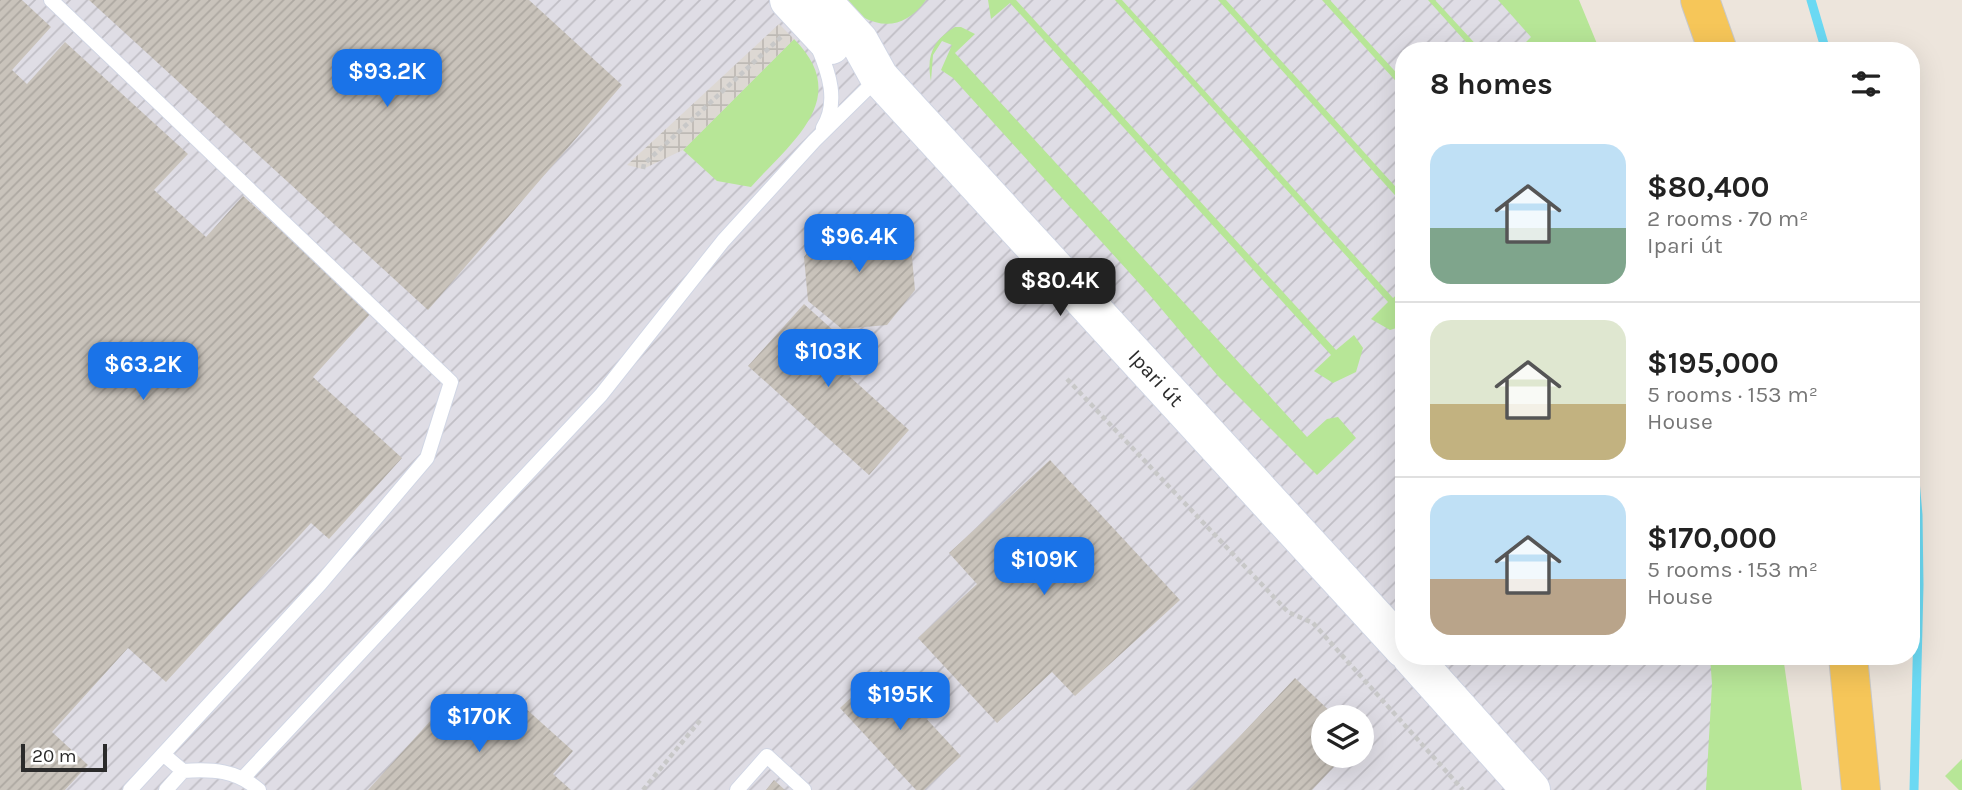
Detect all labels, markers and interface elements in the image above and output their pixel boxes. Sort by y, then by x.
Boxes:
pin: $93.2K [330,50,444,109]
text: $93.2K [348,58,426,85]
icon: filters [1847,65,1885,103]
text: 8 homes [1430,66,1553,102]
text: $80,400 [1647,169,1769,205]
icon: home [1486,172,1570,256]
text: 2 rooms · 70 m² [1647,205,1809,232]
pin: $96.4K [802,215,916,274]
text: $96.4K [820,223,898,250]
text: Ipari út [1647,232,1723,259]
pin: $80.4K [1003,258,1117,318]
text: $80.4K [1021,267,1099,294]
pin: $103K [779,330,877,389]
text: $103K [794,338,862,365]
pin: $63.2K [86,342,200,402]
street label: Ipari út [1124,345,1188,412]
text: $195,000 [1647,345,1779,381]
icon: home [1486,348,1570,432]
text: $63.2K [104,351,182,378]
text: 5 rooms · 153 m² [1647,381,1818,408]
text: House [1647,408,1713,435]
text: $170,000 [1647,520,1777,556]
icon: home [1486,523,1570,607]
pin: $109K [995,538,1093,597]
text: $109K [1010,546,1078,573]
text: 5 rooms · 153 m² [1647,556,1818,583]
text: House [1647,583,1713,610]
pin: $195K [851,672,949,732]
text: $195K [867,681,933,708]
pin: $170K [430,694,528,754]
text: $170K [446,703,512,730]
map controls [1311,705,1374,768]
button: layers [1311,705,1374,768]
scale bar [21,741,107,773]
text: 20 m [32,745,77,767]

